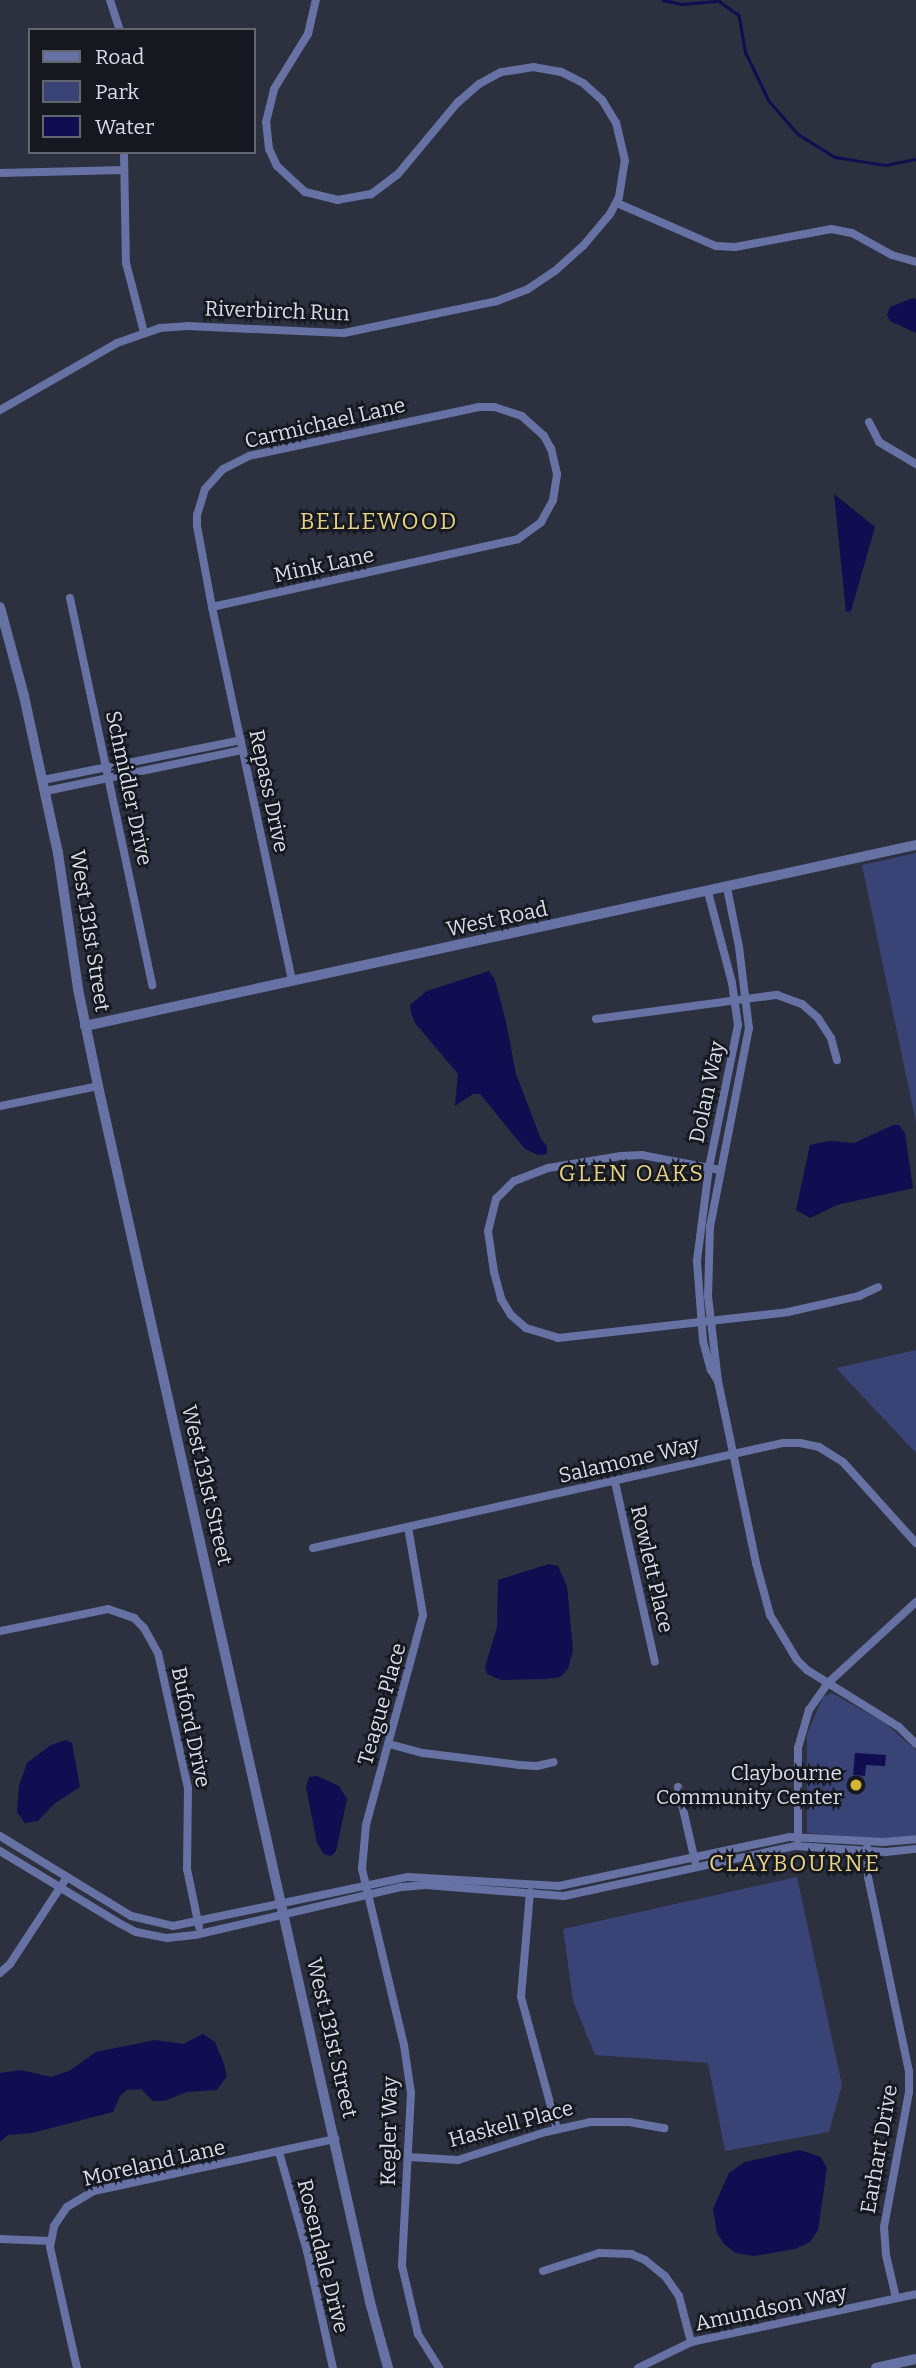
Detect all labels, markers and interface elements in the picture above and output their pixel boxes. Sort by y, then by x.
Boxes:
legend [28,28,256,154]
text: Road [95,44,144,70]
text: Park [95,79,139,105]
text: Water [95,114,154,140]
street label: Riverbirch Run [204,296,350,326]
street label: Carmichael Lane [242,392,408,454]
district label: BELLEWOOD [301,507,457,535]
street label: Mink Lane [272,542,376,588]
street label: Schmidler Drive [100,708,158,868]
street label: Repass Drive [244,727,294,855]
street label: West 131st Street [65,848,115,1014]
street label: West Road [444,896,550,942]
street label: Dolan Way [684,1039,730,1145]
district label: GLEN OAKS [560,1159,704,1187]
street label: West 131st Street [176,1403,238,1567]
street label: Salamone Way [556,1432,702,1488]
street label: Rowlett Place [625,1503,679,1635]
street label: Teague Place [353,1640,411,1768]
street label: Buford Drive [166,1664,216,1790]
place label: Claybourne Community Center [656,1760,842,1810]
marker: Claybourne Community Center [848,1777,864,1793]
district label: CLAYBOURNE [710,1849,880,1877]
street label: West 131st Street [301,1956,363,2120]
street label: Kegler Way [375,2076,403,2186]
street label: Earhart Drive [855,2083,903,2215]
street label: Haskell Place [446,2095,576,2153]
street label: Moreland Lane [80,2134,228,2192]
street label: Rosendale Drive [292,2177,354,2335]
street label: Amundson Way [693,2280,849,2336]

